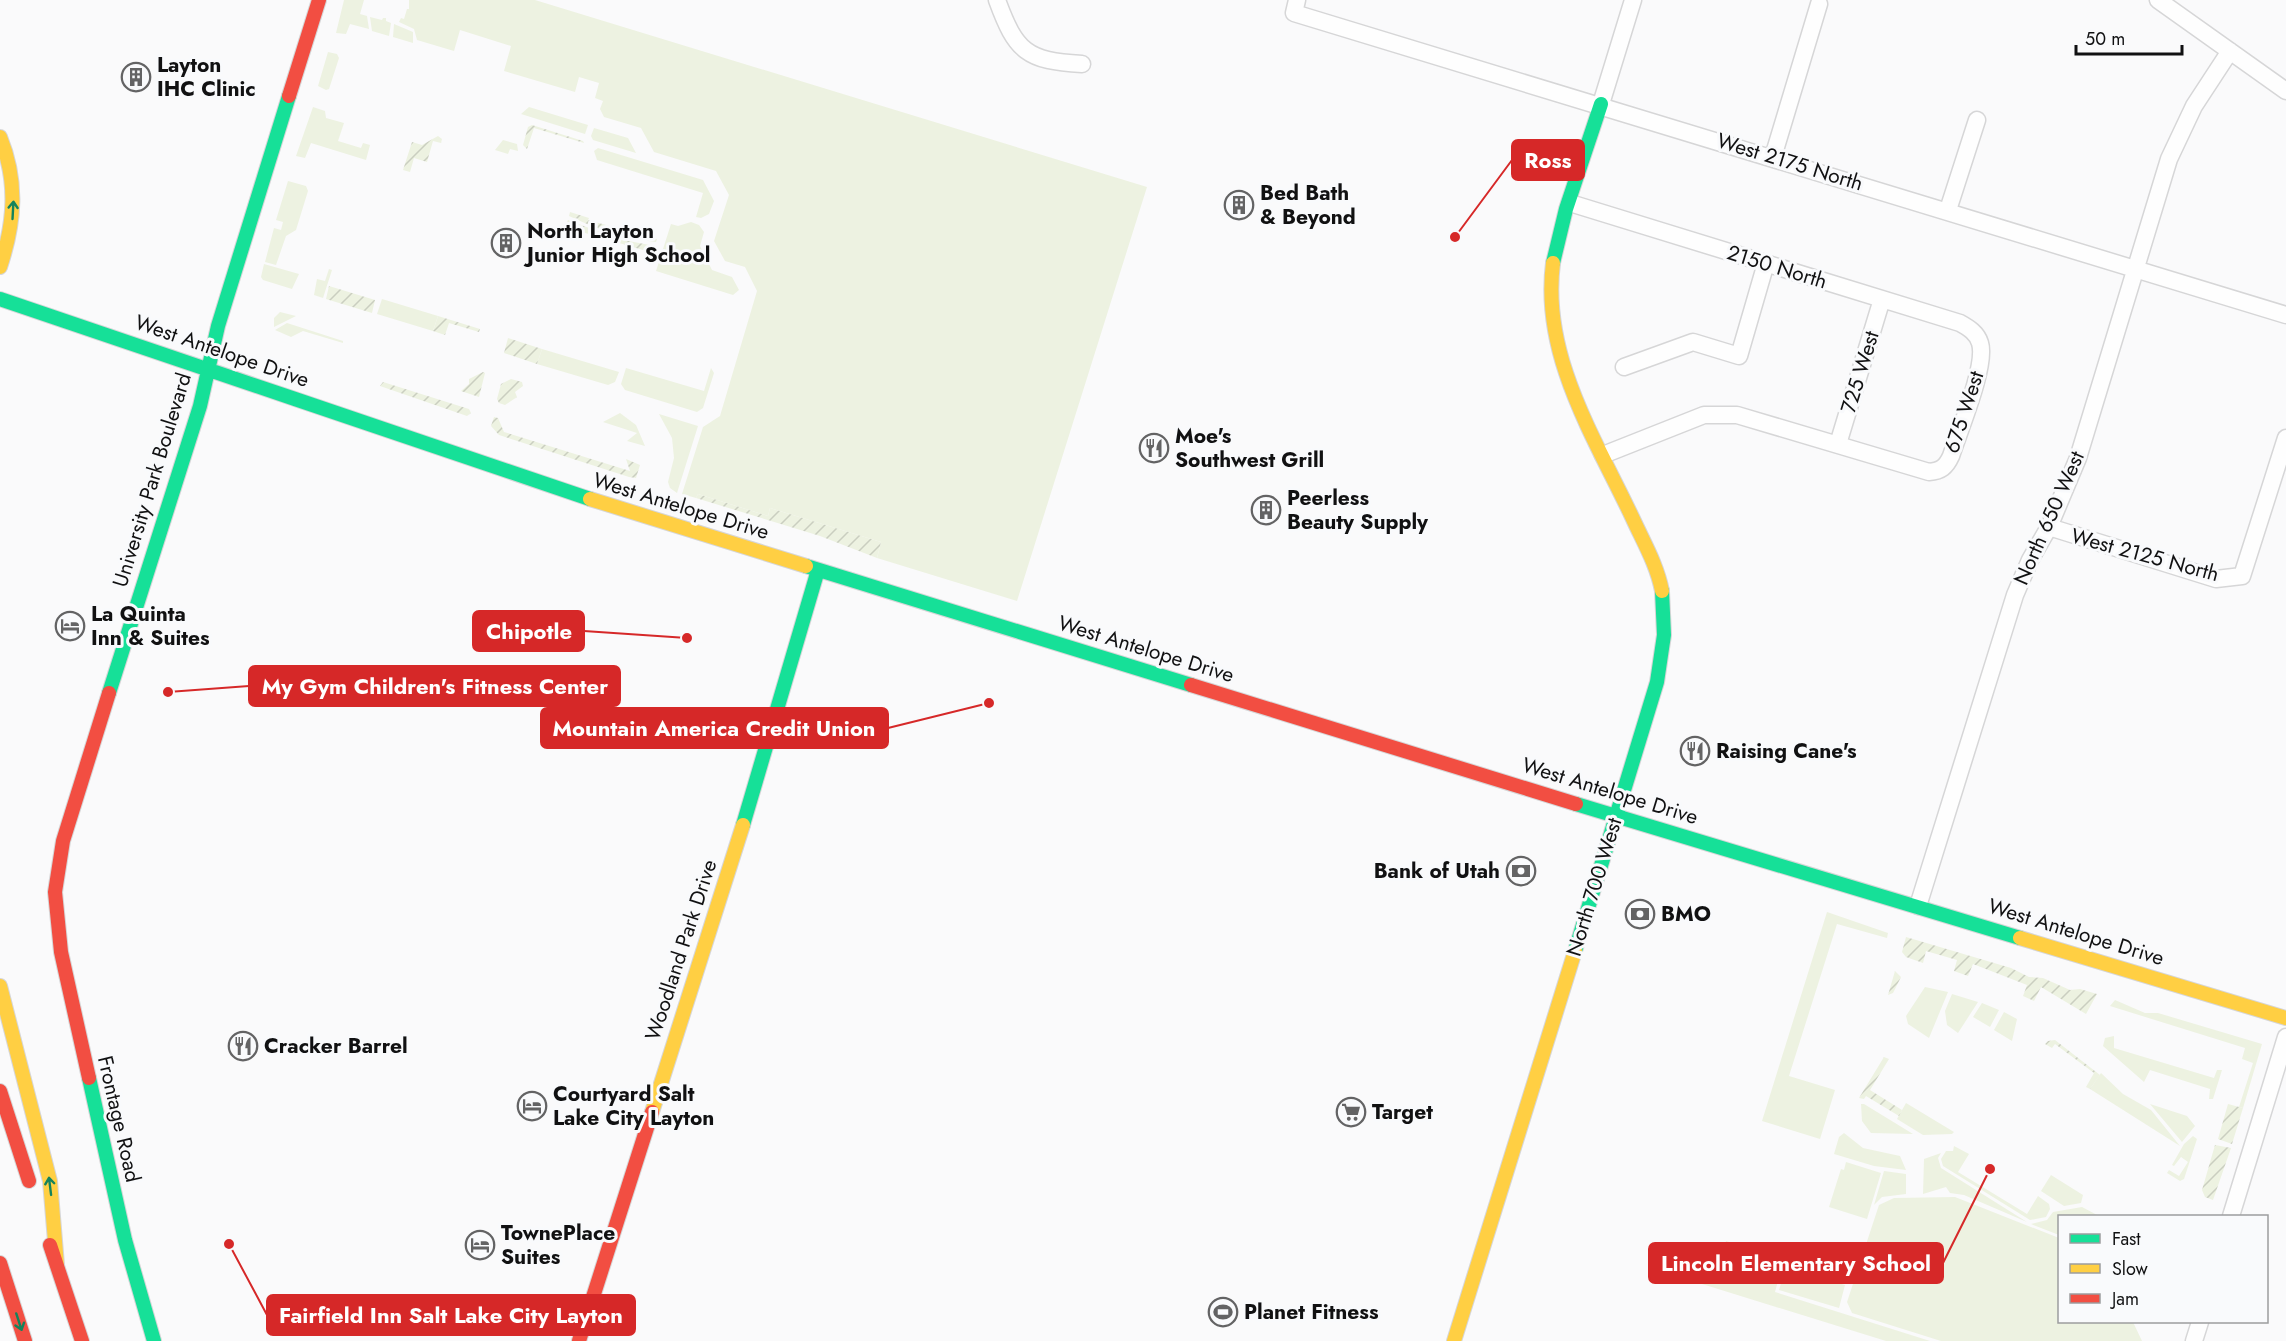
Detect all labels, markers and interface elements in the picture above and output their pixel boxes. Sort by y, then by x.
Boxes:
scale bar [2076,18,2182,56]
text: 50 m [2085,26,2125,52]
place label: Layton IHC Clinic [157,50,256,104]
building icon: Layton IHC Clinic [120,61,152,93]
street label: West 2175 North [1713,126,1867,198]
callout: Ross [1512,140,1584,180]
text: Ross [1524,144,1572,176]
place label: Bed Bath & Beyond [1260,178,1356,232]
building icon: Bed Bath & Beyond [1223,189,1255,221]
one-way arrow [8,201,19,221]
place label: North Layton Junior High School [523,216,710,270]
building icon: North Layton Junior High School [490,227,522,259]
street label: 2150 North [1723,238,1831,296]
street label: West Antelope Drive [131,307,313,395]
street label: 725 West [1833,327,1887,417]
street label: 675 West [1937,367,1991,457]
street label: University Park Boulevard [105,369,199,591]
place label: Moe's Southwest Grill [1175,421,1324,475]
restaurant icon: Moe's Southwest Grill [1138,432,1170,464]
street label: North 650 West [2006,446,2092,590]
street label: West Antelope Drive [589,465,773,547]
place label: Peerless Beauty Supply [1287,483,1429,537]
building icon: Peerless Beauty Supply [1250,494,1282,526]
street label: West 2125 North [2068,521,2222,589]
place label: La Quinta Inn & Suites [91,599,210,653]
street label: West Antelope Drive [1054,608,1238,690]
hotel icon: La Quinta Inn & Suites [54,610,86,642]
callout: Chipotle [473,611,584,651]
text: Chipotle [486,615,572,647]
callout: My Gym Children's Fitness Center [249,666,620,706]
text: My Gym Children's Fitness Center [262,670,608,702]
callout: Mountain America Credit Union [541,708,888,748]
text: Mountain America Credit Union [552,712,876,744]
restaurant icon: Raising Cane's [1679,735,1711,767]
place label: Raising Cane's [1716,736,1857,766]
street label: West Antelope Drive [1518,750,1702,832]
street label: North 700 West [1559,814,1629,960]
street label: Woodland Park Drive [638,855,724,1044]
bank icon: Bank of Utah [1505,855,1537,887]
place label: Bank of Utah [1374,856,1500,886]
street label: West Antelope Drive [1984,891,2168,973]
bank icon: BMO [1624,898,1656,930]
place label: BMO [1661,899,1711,929]
restaurant icon: Cracker Barrel [227,1030,259,1062]
place label: Cracker Barrel [264,1031,408,1061]
street label: Frontage Road [90,1053,148,1185]
place label: Courtyard Salt Lake City Layton [553,1079,714,1133]
hotel icon: Courtyard Salt Lake City Layton [516,1090,548,1122]
supermarket icon: Target [1335,1096,1367,1128]
place label: Target [1372,1097,1433,1127]
one-way arrow [44,1177,55,1197]
legend [2058,1215,2268,1323]
place label: TownePlace Suites [501,1218,615,1272]
text: Fast [2112,1226,2141,1252]
hotel icon: TownePlace Suites [464,1229,496,1261]
callout: Lincoln Elementary School [1649,1243,1943,1283]
text: Lincoln Elementary School [1661,1247,1931,1279]
text: Slow [2112,1256,2149,1282]
text: Jam [2110,1286,2139,1312]
callout: Fairfield Inn Salt Lake City Layton [267,1295,635,1335]
sports icon: Planet Fitness [1207,1296,1239,1328]
place label: Planet Fitness [1244,1297,1379,1327]
text: Fairfield Inn Salt Lake City Layton [279,1299,623,1331]
one-way arrow [14,1312,25,1331]

